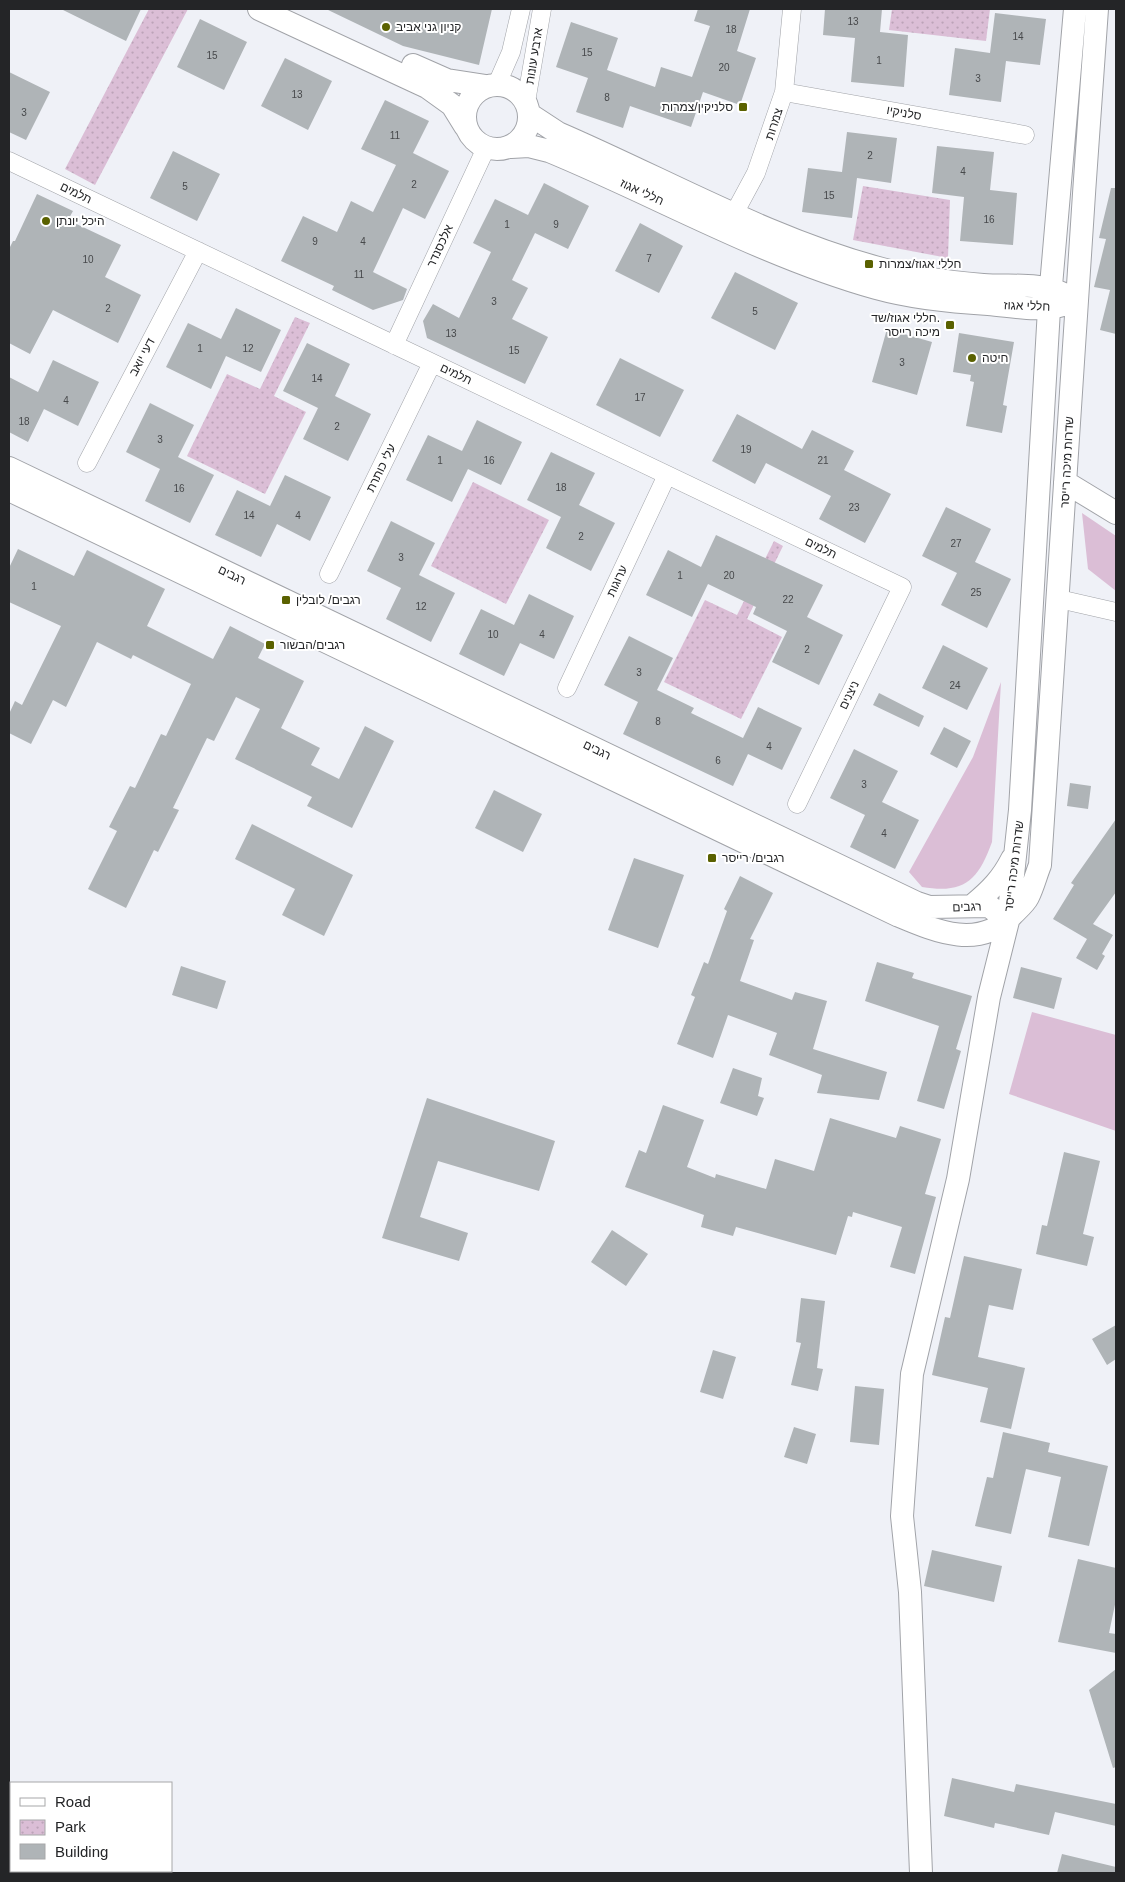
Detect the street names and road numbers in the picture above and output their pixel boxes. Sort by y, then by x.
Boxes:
street label: ארבע עונות [523,26,545,85]
street label: סלניקיו [885,103,923,123]
street label: צמרות [762,106,786,142]
street label: חללי אגוז [618,176,666,208]
street label: תלמים [58,179,94,207]
street label: אלכסנדר [424,222,456,269]
street label: חללי אגוז [1003,298,1051,314]
street label: דעי יואב [126,335,158,378]
street label: תלמים [438,361,474,387]
street label: שדרות מיכה רייסר [1058,416,1076,508]
street label: עלי כותרת [363,442,399,494]
street label: תלמים [803,534,839,562]
street label: רגבים [216,562,248,588]
street label: ערוגות [604,563,630,599]
street label: ניצנים [836,678,862,712]
street label: רגבים [581,737,613,763]
street label: שדרות מיכה רייסר [1001,819,1027,912]
street label: רגבים [952,899,982,915]

